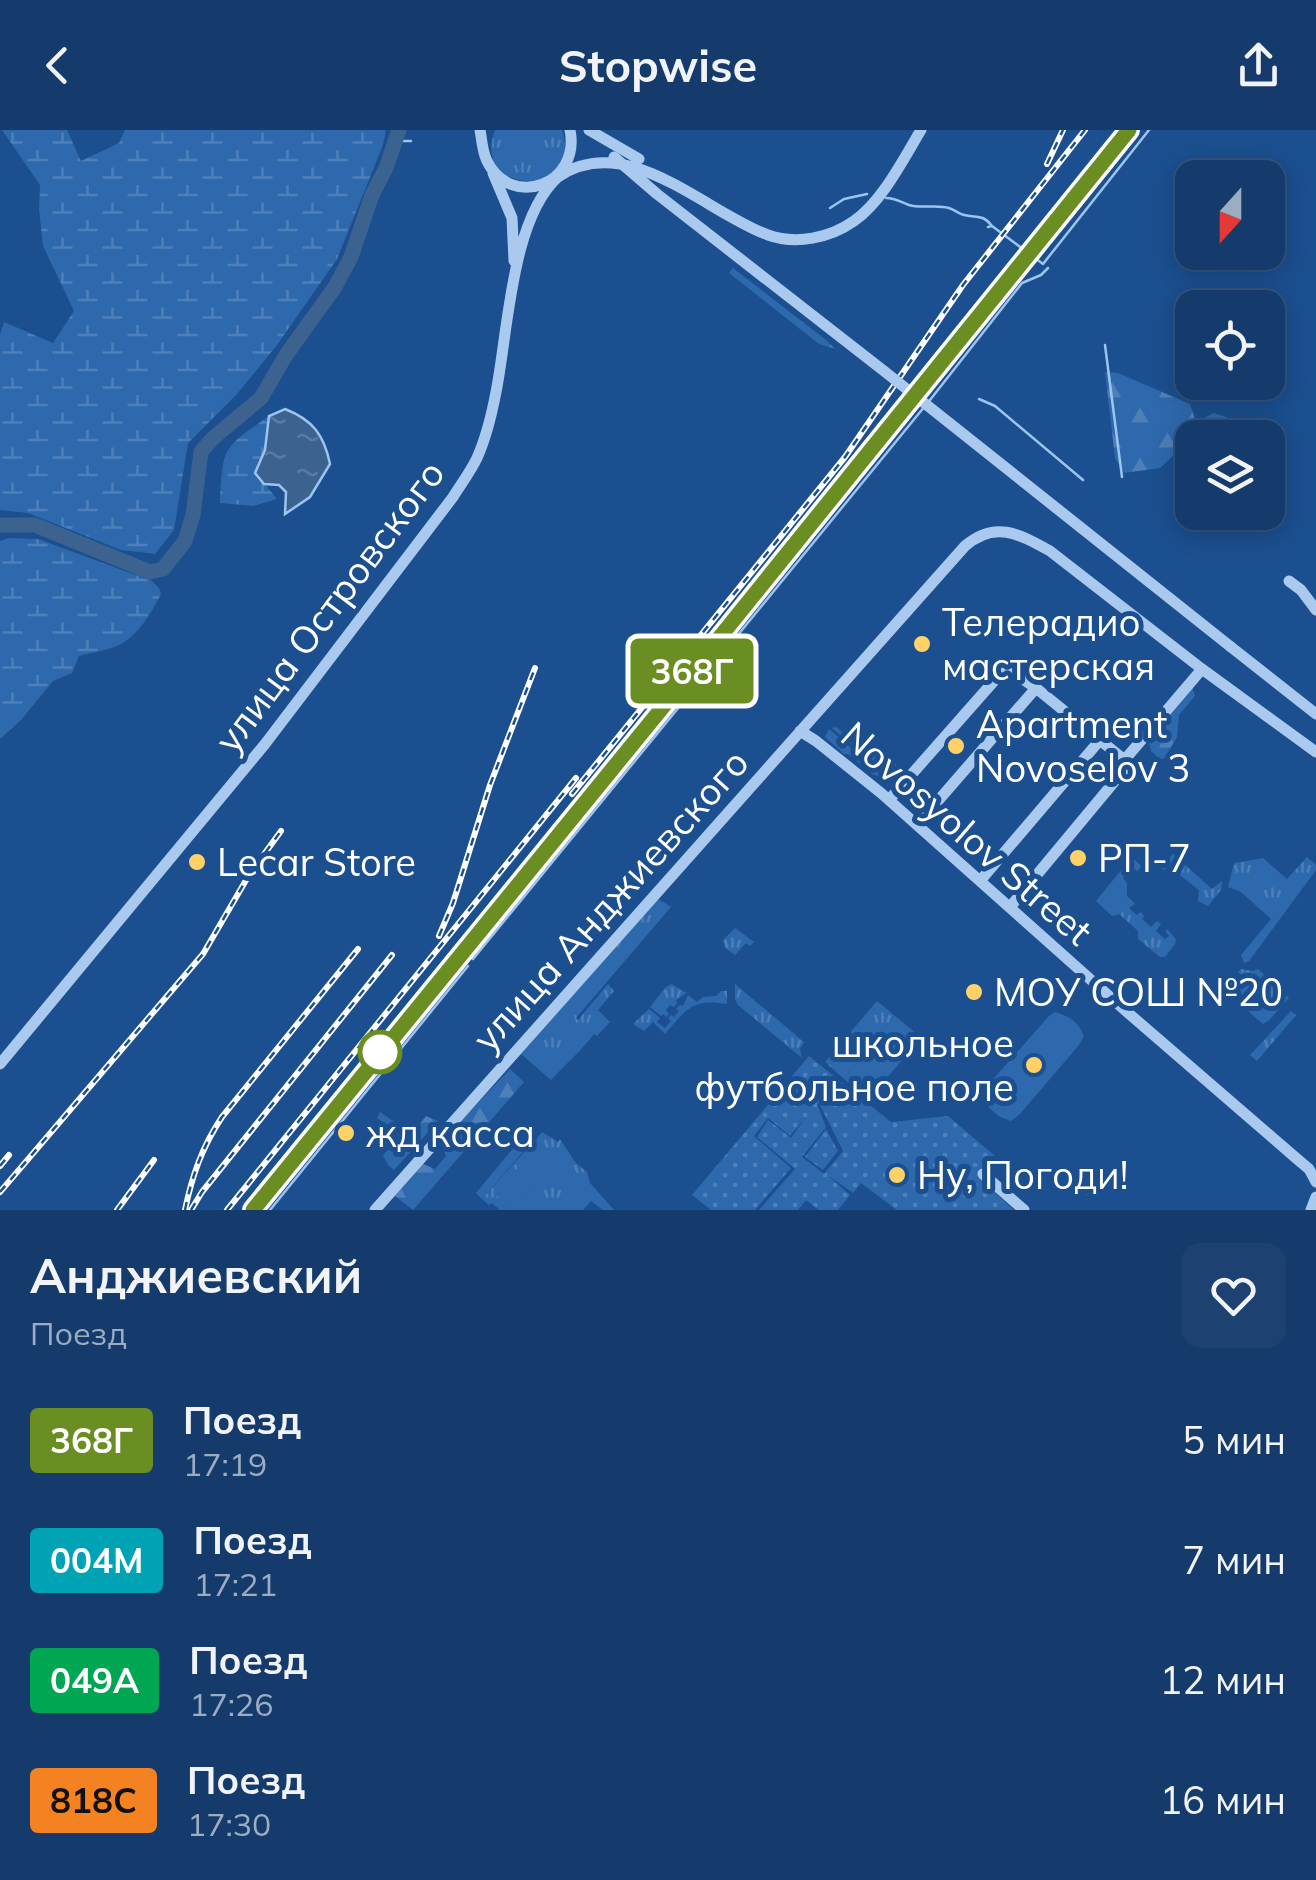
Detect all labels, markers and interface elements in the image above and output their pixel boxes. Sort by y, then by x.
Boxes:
text: Stopwise [559,37,757,93]
icon: back [30,38,85,93]
icon: share [1231,38,1286,93]
north arrow [1175,160,1285,270]
map controls [1175,160,1285,530]
button: locate [1175,290,1285,400]
button: layers [1175,420,1285,530]
street label: улица Островского [203,450,455,762]
place label: Телерадио мастерская [942,598,1155,690]
marker: Телерадио мастерская [911,633,933,655]
line badge: 368Г [622,638,762,704]
text: 368Г [650,649,734,693]
place label: Apartment Novoselov 3 [976,700,1190,792]
street label: Novosyolov Street [832,711,1102,955]
marker: Apartment Novoselov 3 [945,735,967,757]
street label: улица Анджиевского [461,739,759,1061]
place label: РП-7 [1098,834,1191,882]
place label: Lecar Store [217,838,416,886]
marker: РП-7 [1067,847,1089,869]
marker: Lecar Store [186,851,208,873]
place label: МОУ СОШ №20 [994,968,1283,1016]
marker: МОУ СОШ №20 [963,981,985,1003]
place label: школьное футбольное поле [695,1019,1014,1111]
unlabelled marker [359,1031,401,1073]
marker: школьное футбольное поле [1023,1054,1045,1076]
place label: жд касса [366,1109,535,1157]
marker: жд касса [335,1122,357,1144]
place label: Ну, Погоди! [917,1151,1128,1199]
marker: Ну, Погоди! [886,1164,908,1186]
button: heart [1181,1243,1286,1348]
text: Анджиевский [30,1245,362,1305]
text: Поезд [30,1313,127,1353]
text: Поезд [183,1396,301,1444]
text: 5 мин [1182,1416,1286,1464]
text: 368Г [50,1418,133,1462]
text: 17:19 [183,1444,267,1484]
text: Поезд [193,1516,312,1564]
text: 7 мин [1182,1536,1286,1584]
text: 004М [50,1538,143,1582]
text: 17:21 [193,1564,278,1604]
text: Поезд [189,1636,308,1684]
text: 12 мин [1160,1656,1286,1704]
text: 049А [50,1658,139,1702]
text: 17:26 [189,1684,273,1724]
text: Поезд [187,1756,305,1804]
text: 16 мин [1160,1776,1286,1824]
text: 818С [50,1778,137,1822]
text: 17:30 [187,1804,271,1844]

